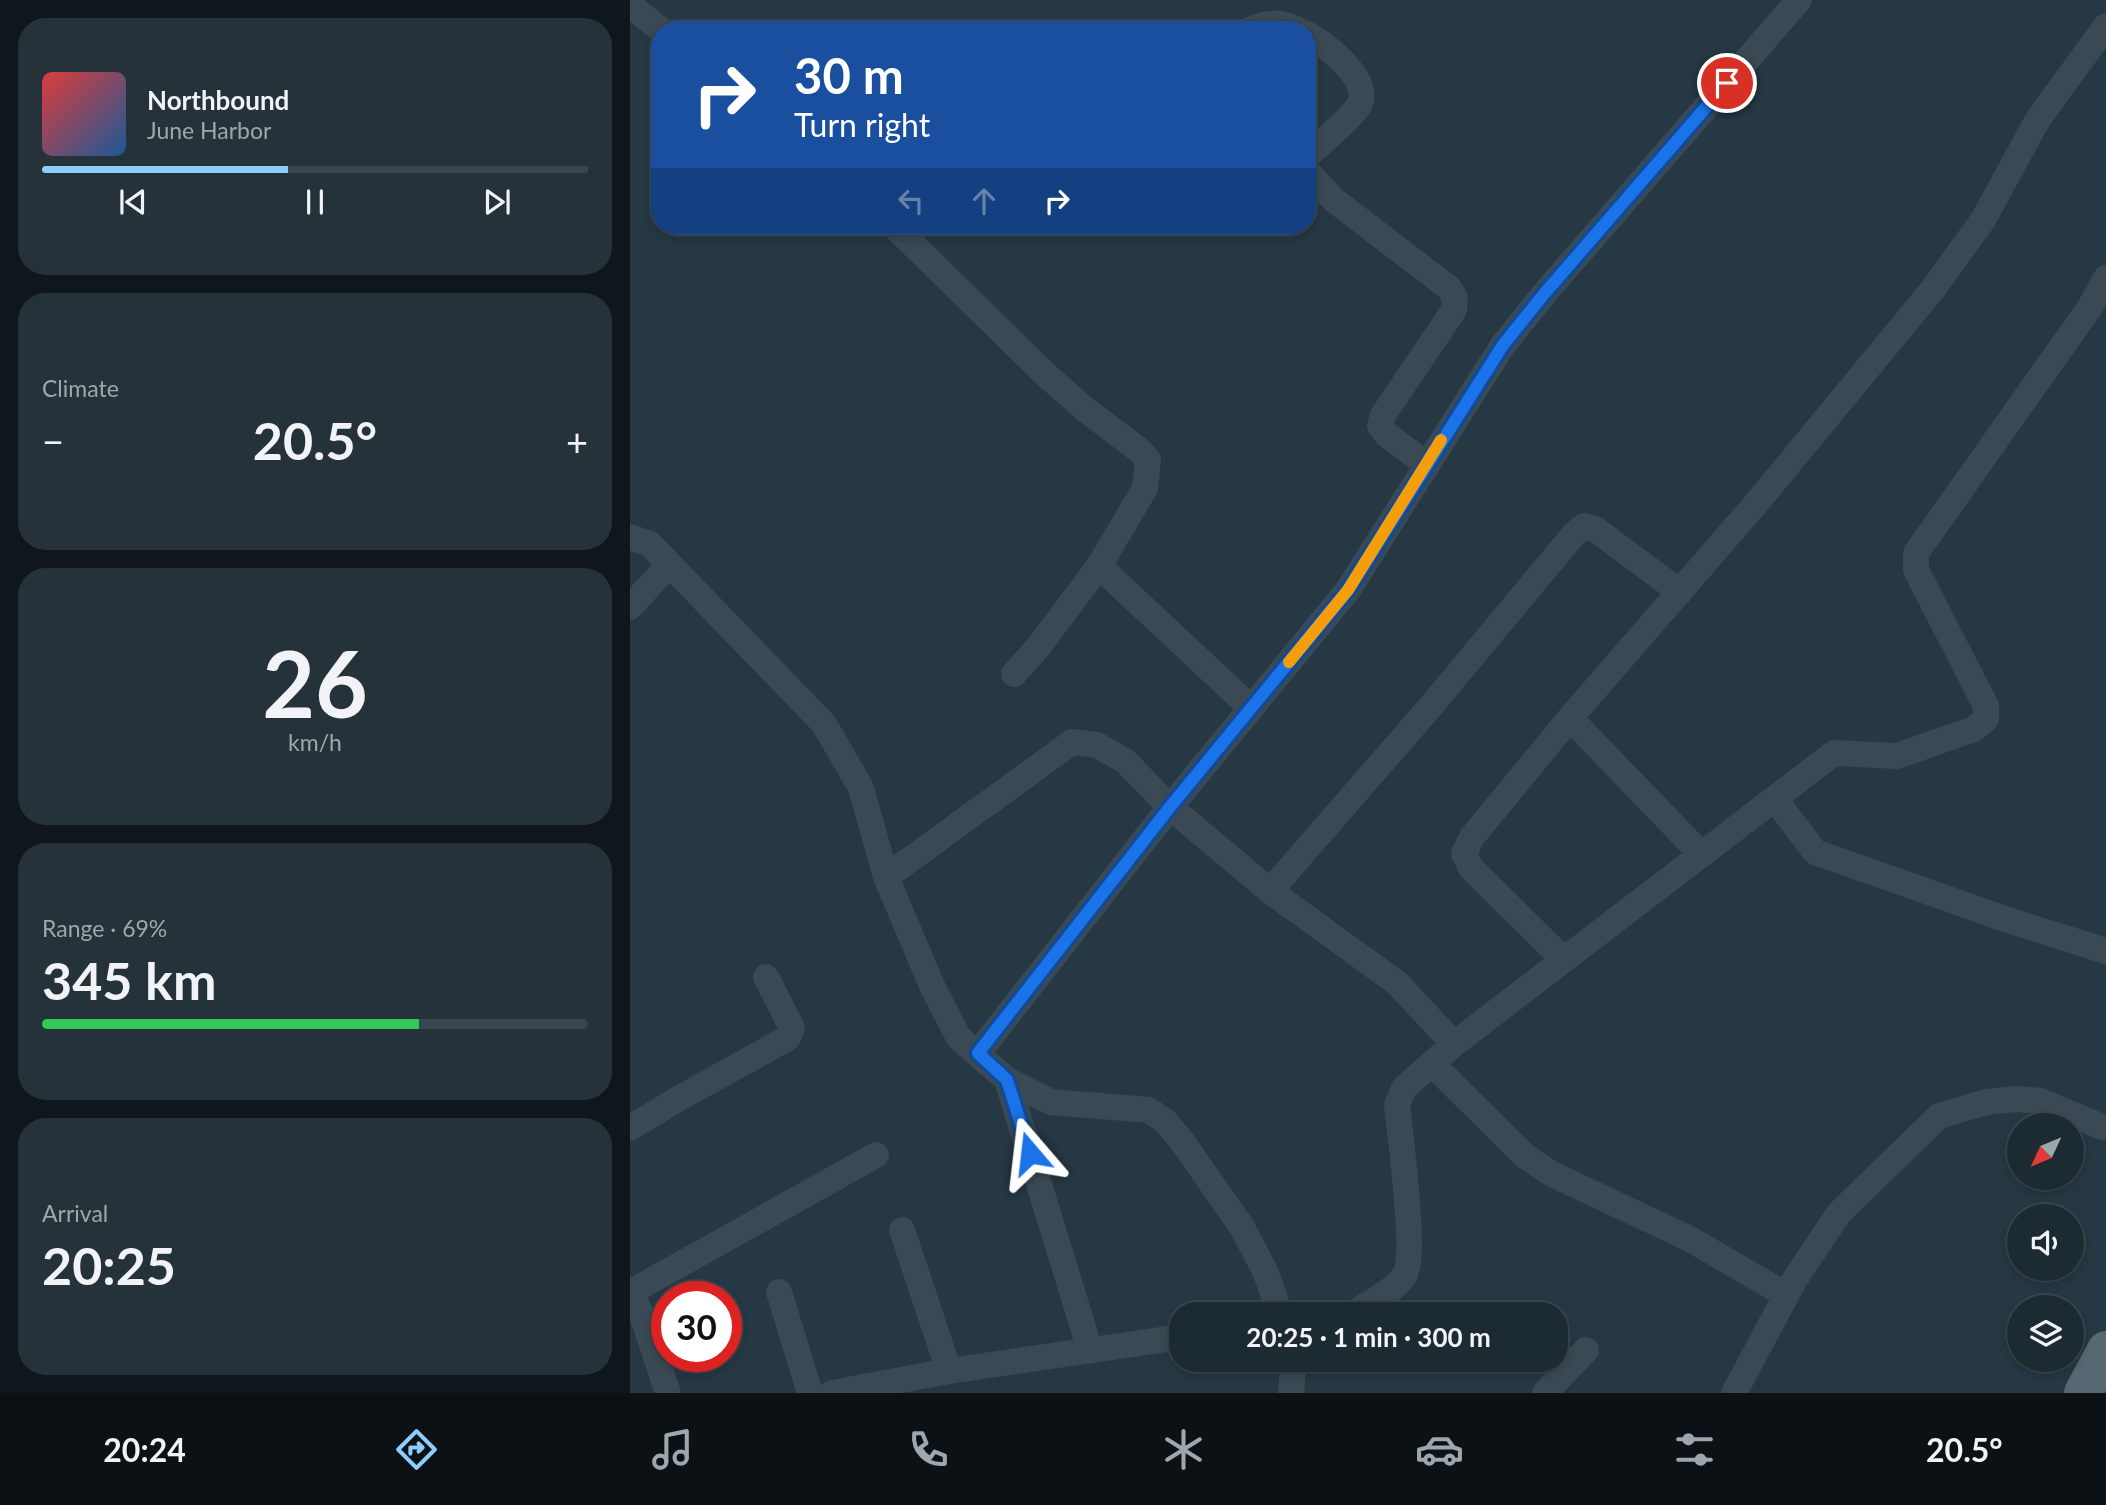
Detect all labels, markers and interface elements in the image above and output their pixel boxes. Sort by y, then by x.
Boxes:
text: 30 m [794,46,904,104]
icon: right [679,49,770,140]
pin [1697,53,1757,113]
icon: arrive [1708,64,1746,102]
text: Northbound [147,84,289,116]
text: Turn right [794,105,930,144]
text: June Harbor [147,116,271,144]
icon: left [892,182,930,220]
icon: ahead [965,182,1003,220]
icon: right [1038,182,1076,220]
icon: previous [114,183,152,221]
icon: pause [296,183,334,221]
icon: next [478,183,516,221]
text: Climate [42,374,119,402]
text: 20.5° [253,409,377,471]
text: − [42,418,64,464]
text: + [566,418,588,464]
text: 26 [262,628,368,737]
text: km/h [288,728,342,756]
text: Range · 69% [42,914,167,942]
text: 345 km [42,949,216,1011]
north arrow [2007,1113,2084,1190]
map controls [2007,1113,2084,1372]
position arrow [993,1116,1067,1190]
text: Arrival [42,1199,108,1227]
button: sound [2007,1204,2084,1281]
text: 20:25 [42,1234,176,1296]
speed limit sign: 30 [651,1281,742,1372]
button: layers [2007,1295,2084,1372]
text: 20:25 · 1 min · 300 m [1246,1321,1491,1353]
icon: directions [392,1425,441,1474]
icon: music [648,1425,697,1474]
icon: phone [904,1425,953,1474]
icon: climate [1159,1425,1208,1474]
icon: car [1415,1425,1464,1474]
icon: filters [1670,1425,1719,1474]
text: 20:24 [103,1430,186,1469]
text: 20.5° [1926,1430,2003,1469]

